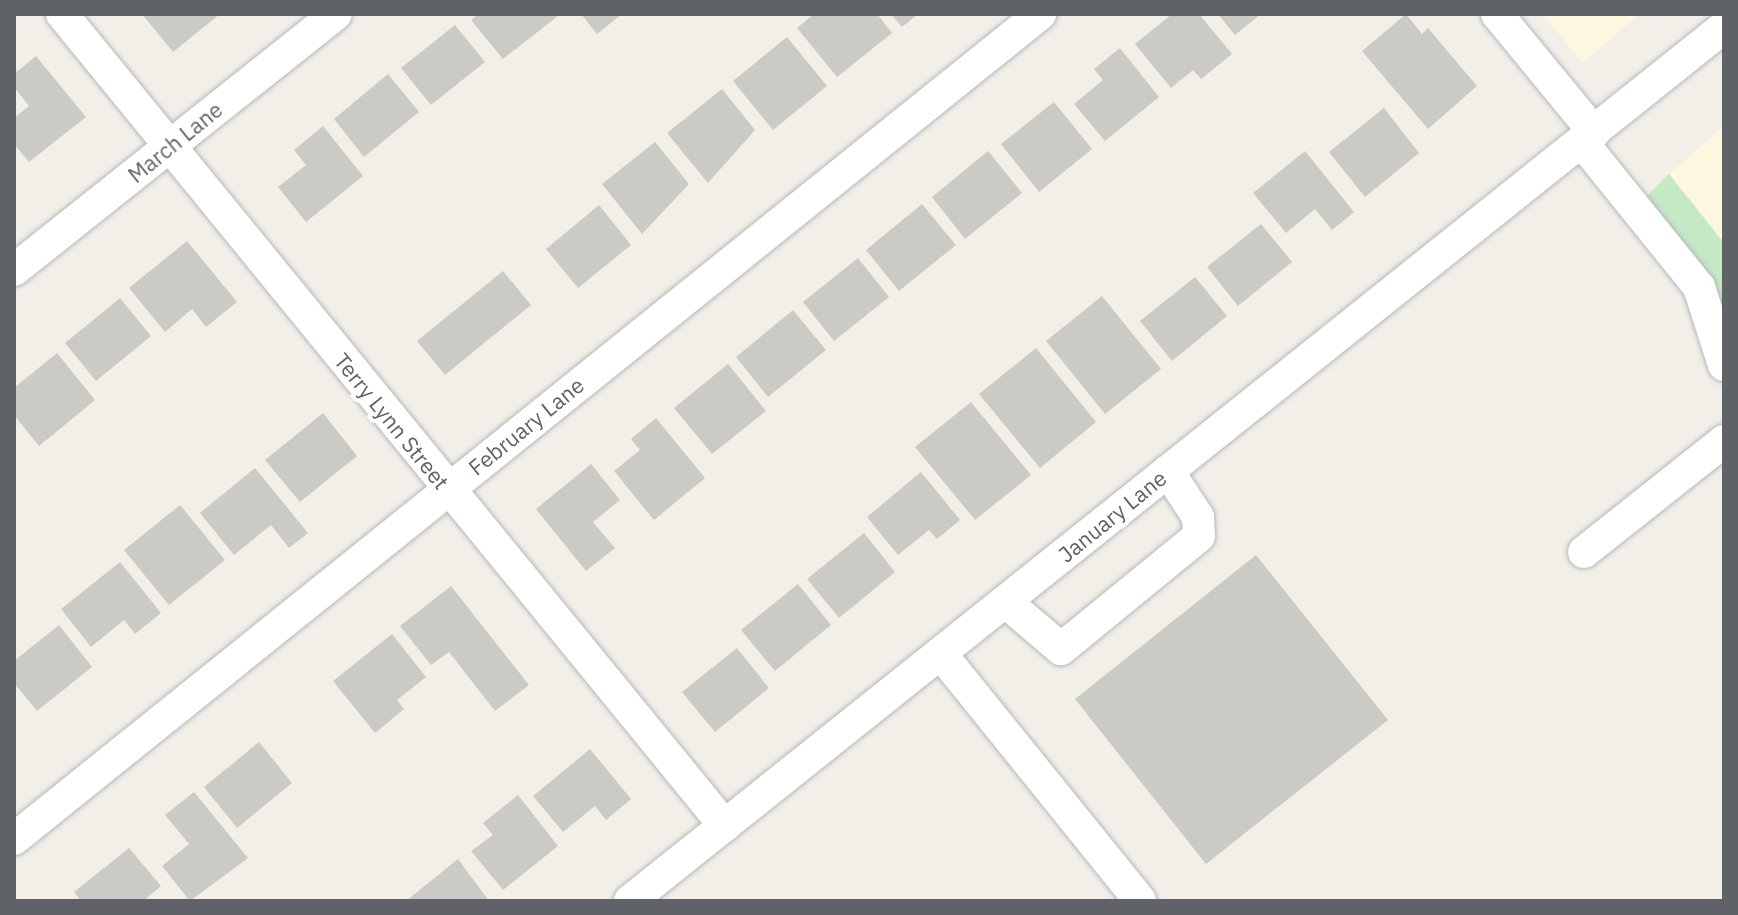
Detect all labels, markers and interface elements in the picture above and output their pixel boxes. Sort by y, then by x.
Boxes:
street label: March Lane [123,96,227,188]
street label: Terry Lynn Street [329,348,455,494]
street label: February Lane [463,371,589,481]
street label: January Lane [1053,464,1171,568]

